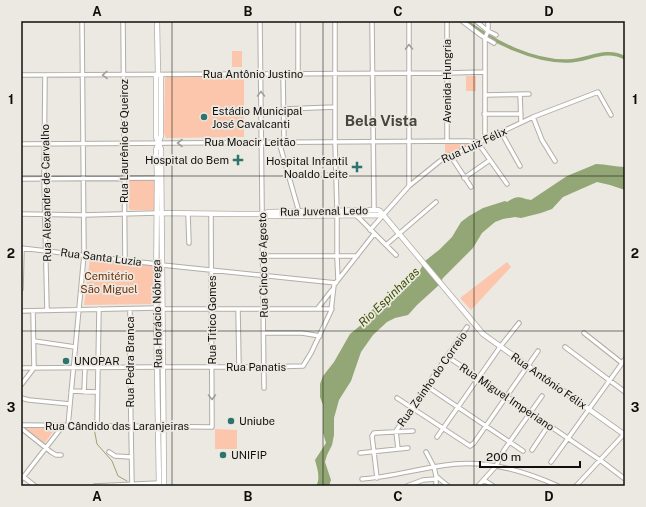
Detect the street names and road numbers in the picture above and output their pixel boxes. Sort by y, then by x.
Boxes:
street label: Avenida Hungria [441,39,453,123]
street label: Rua Antônio Justino [203,68,303,80]
street label: Rua Laurênio de Queiroz [118,79,130,203]
street label: Rua Alexandre de Carvalho [39,124,53,262]
street label: Rua Luiz Félix [439,125,509,165]
street label: Rua Moacir Leitão [204,136,296,148]
street label: Rua Juvenal Ledo [280,204,368,218]
street label: Rua Cinco de Agosto [256,212,270,318]
street label: Rua Santa Luzia [60,246,142,268]
street label: Rua Horácio Nóbrega [150,259,164,369]
street label: Rua Titico Gomes [206,275,218,365]
street label: Rua Pedra Branca [124,316,136,408]
street label: Rua Zeinho do Correio [395,329,469,429]
street label: Rua Antônio Félix [509,350,589,412]
street label: Rua Panatis [226,361,287,373]
street label: Rua Miguel Imperiano [457,361,557,433]
street label: Rua Cândido das Laranjeiras [45,420,190,432]

